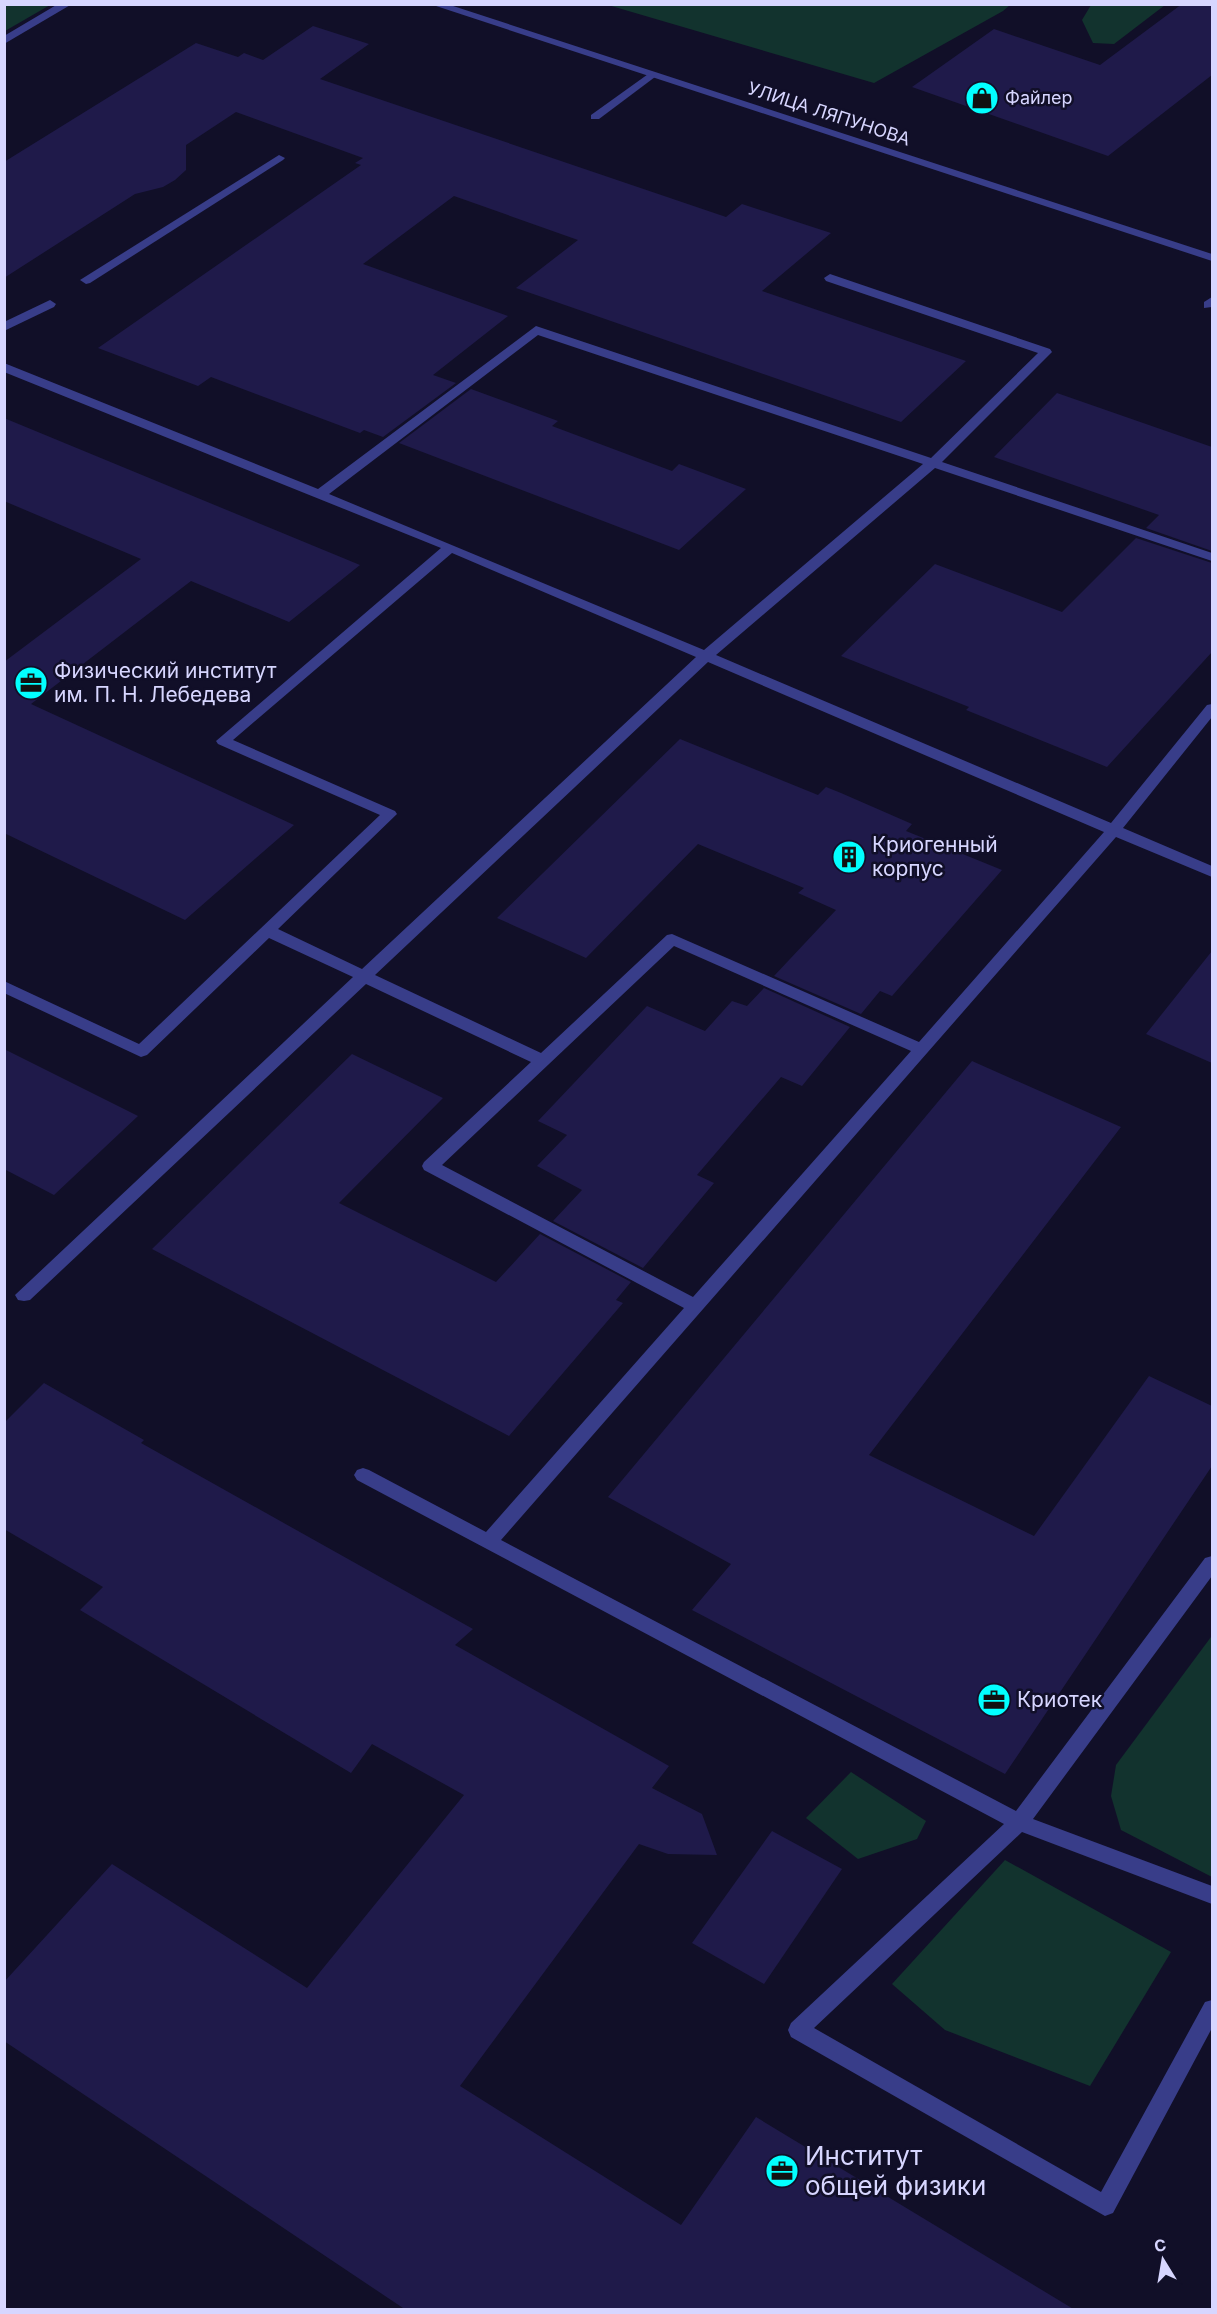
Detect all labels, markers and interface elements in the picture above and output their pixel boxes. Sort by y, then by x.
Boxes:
street label: УЛИЦА ЛЯПУНОВА [745,77,913,150]
shop icon: Файлер [964,80,1000,116]
place label: Файлер [1005,87,1073,108]
place label: Физический институт им. П. Н. Лебедева [54,658,277,707]
office icon: Физический институт им. П. Н. Лебедева [13,665,49,701]
place label: Криогенный корпус [872,832,998,881]
building icon: Криогенный корпус [831,839,867,875]
office icon: Криотек [976,1682,1012,1718]
place label: Криотек [1017,1687,1103,1712]
place label: Институт общей физики [805,2140,986,2201]
office icon: Институт общей физики [764,2153,800,2189]
north arrow [1133,2230,1193,2290]
text: С [1152,2234,1168,2256]

